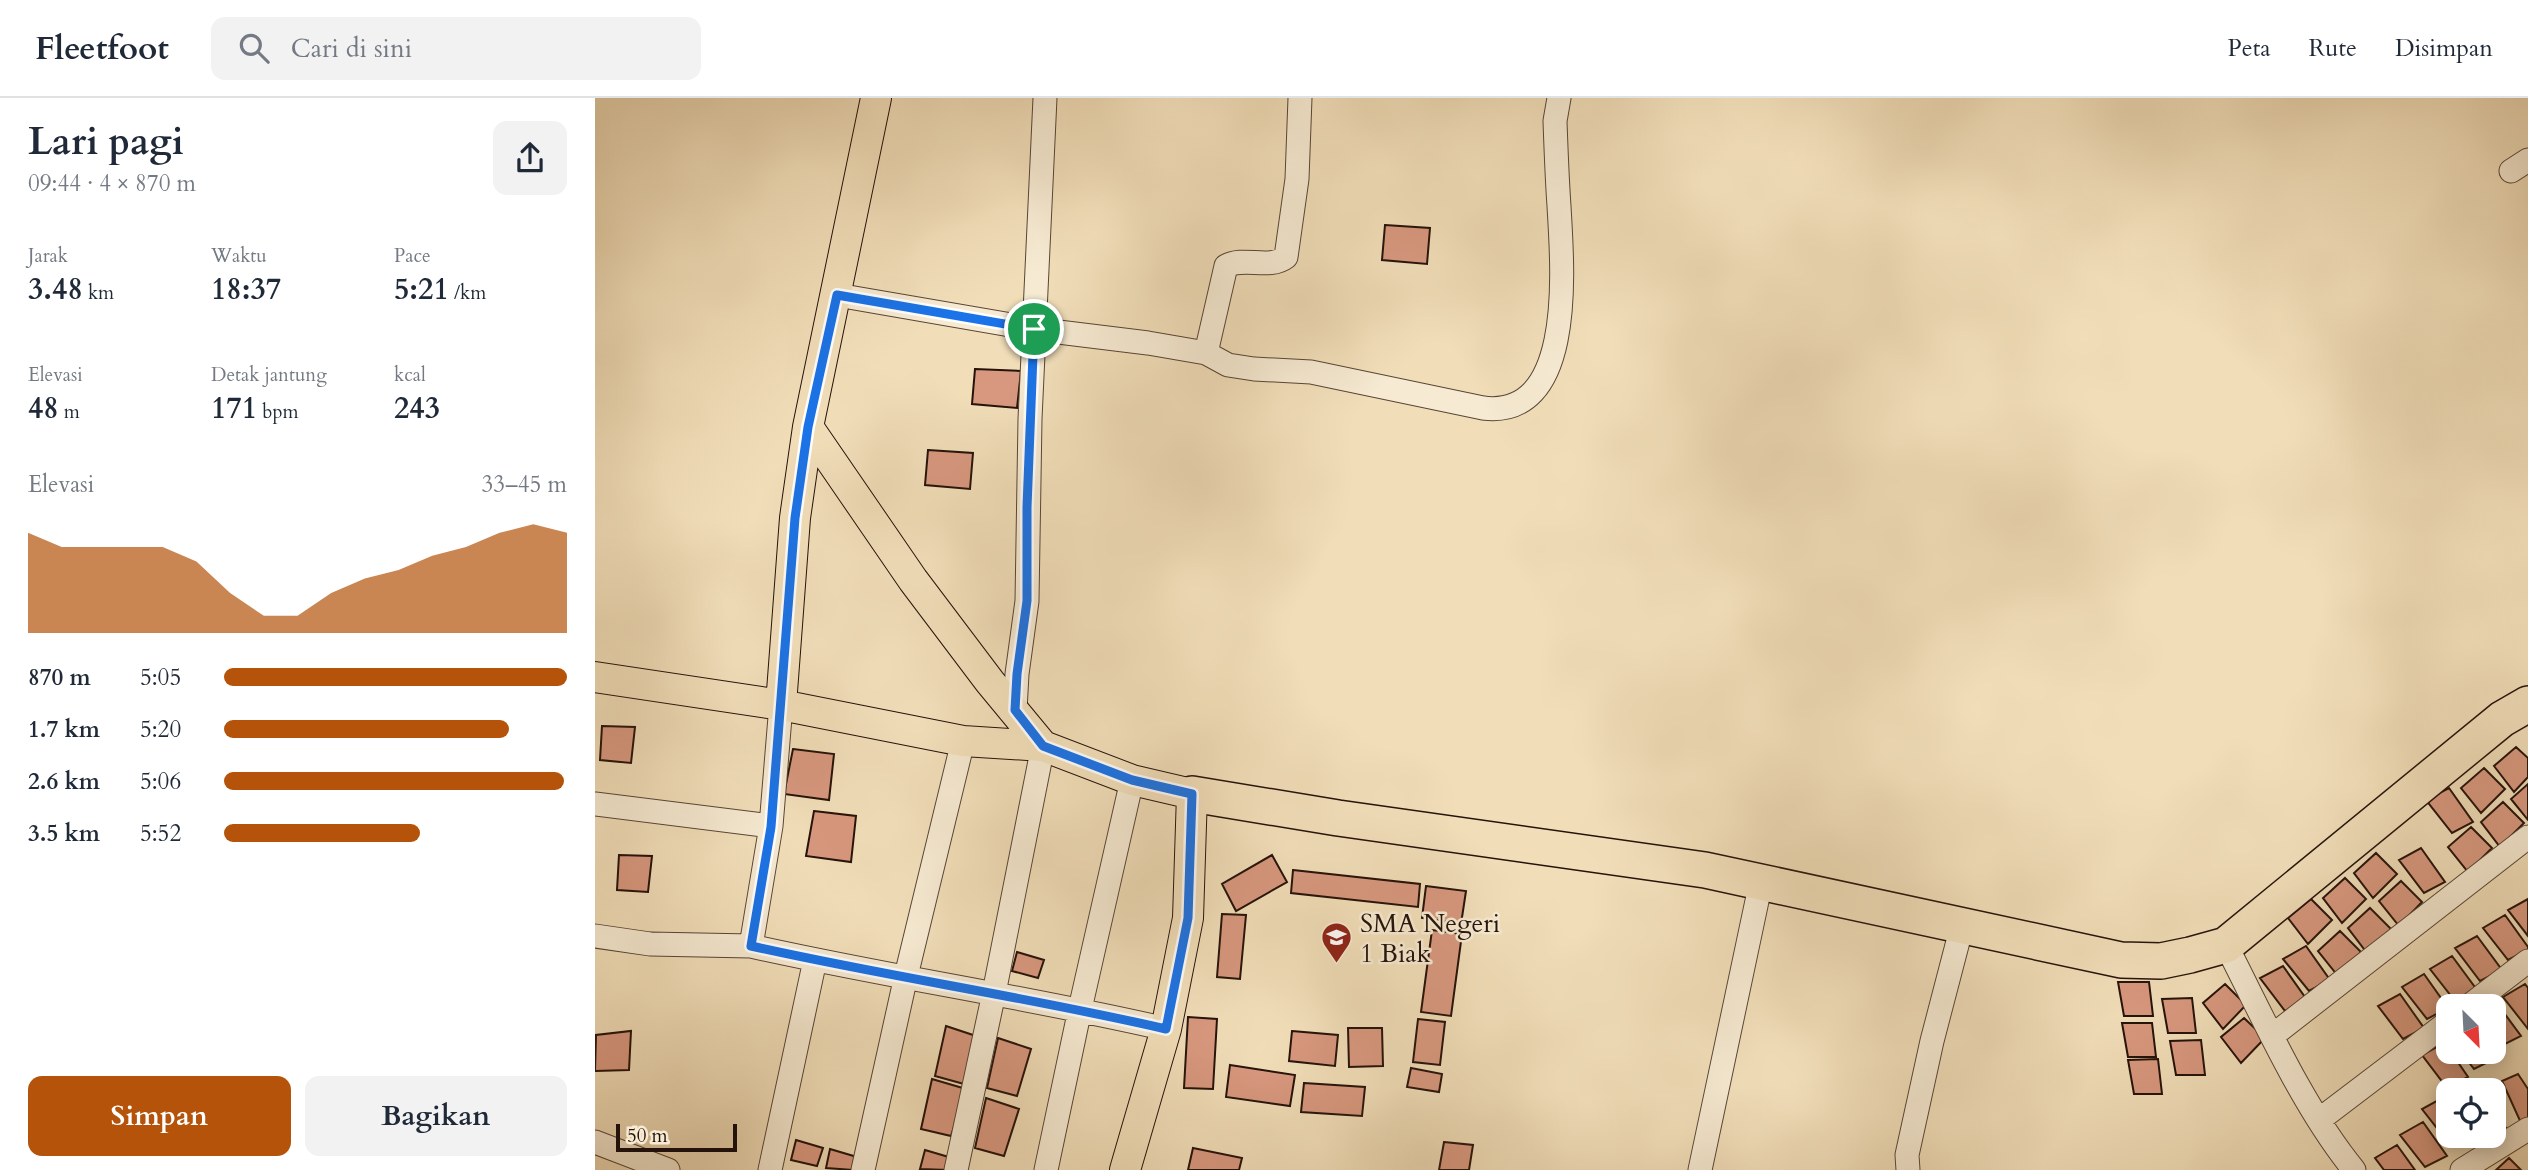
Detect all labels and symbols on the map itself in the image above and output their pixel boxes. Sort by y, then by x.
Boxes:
pin [1004,299,1064,359]
place label: SMA Negeri 1 Biak [1360,906,1500,971]
school or university icon: SMA Negeri 1 Biak [1320,921,1354,965]
north arrow [2436,994,2506,1064]
scale bar [616,1121,737,1153]

